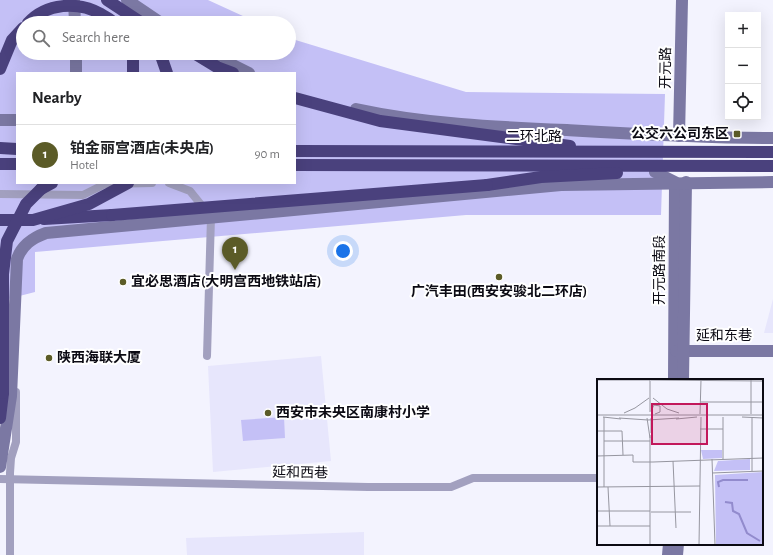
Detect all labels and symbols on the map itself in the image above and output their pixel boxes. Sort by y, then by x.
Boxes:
street label: 开元路 [658,47,673,89]
place label: 公交六公司东区 [631,125,729,141]
street label: 二环北路 [506,128,562,144]
marker: 公交六公司东区 [732,129,742,139]
street label: 开元路南段 [652,235,667,305]
pin: 1 [222,237,248,270]
your location [333,241,353,261]
marker: 广汽丰田(西安安骏北二环店) [494,272,504,282]
place label: 宜必思酒店(大明宫西地铁站店) [131,273,321,289]
marker: 宜必思酒店(大明宫西地铁站店) [118,277,128,287]
place label: 广汽丰田(西安安骏北二环店) [411,283,587,299]
street label: 延和东巷 [696,328,752,343]
place label: 陕西海联大厦 [57,350,141,365]
marker: 陕西海联大厦 [44,353,54,363]
inset map [597,379,763,545]
place label: 西安市未央区南康村小学 [276,404,430,420]
marker: 西安市未央区南康村小学 [263,408,273,418]
street label: 延和西巷 [272,465,328,480]

